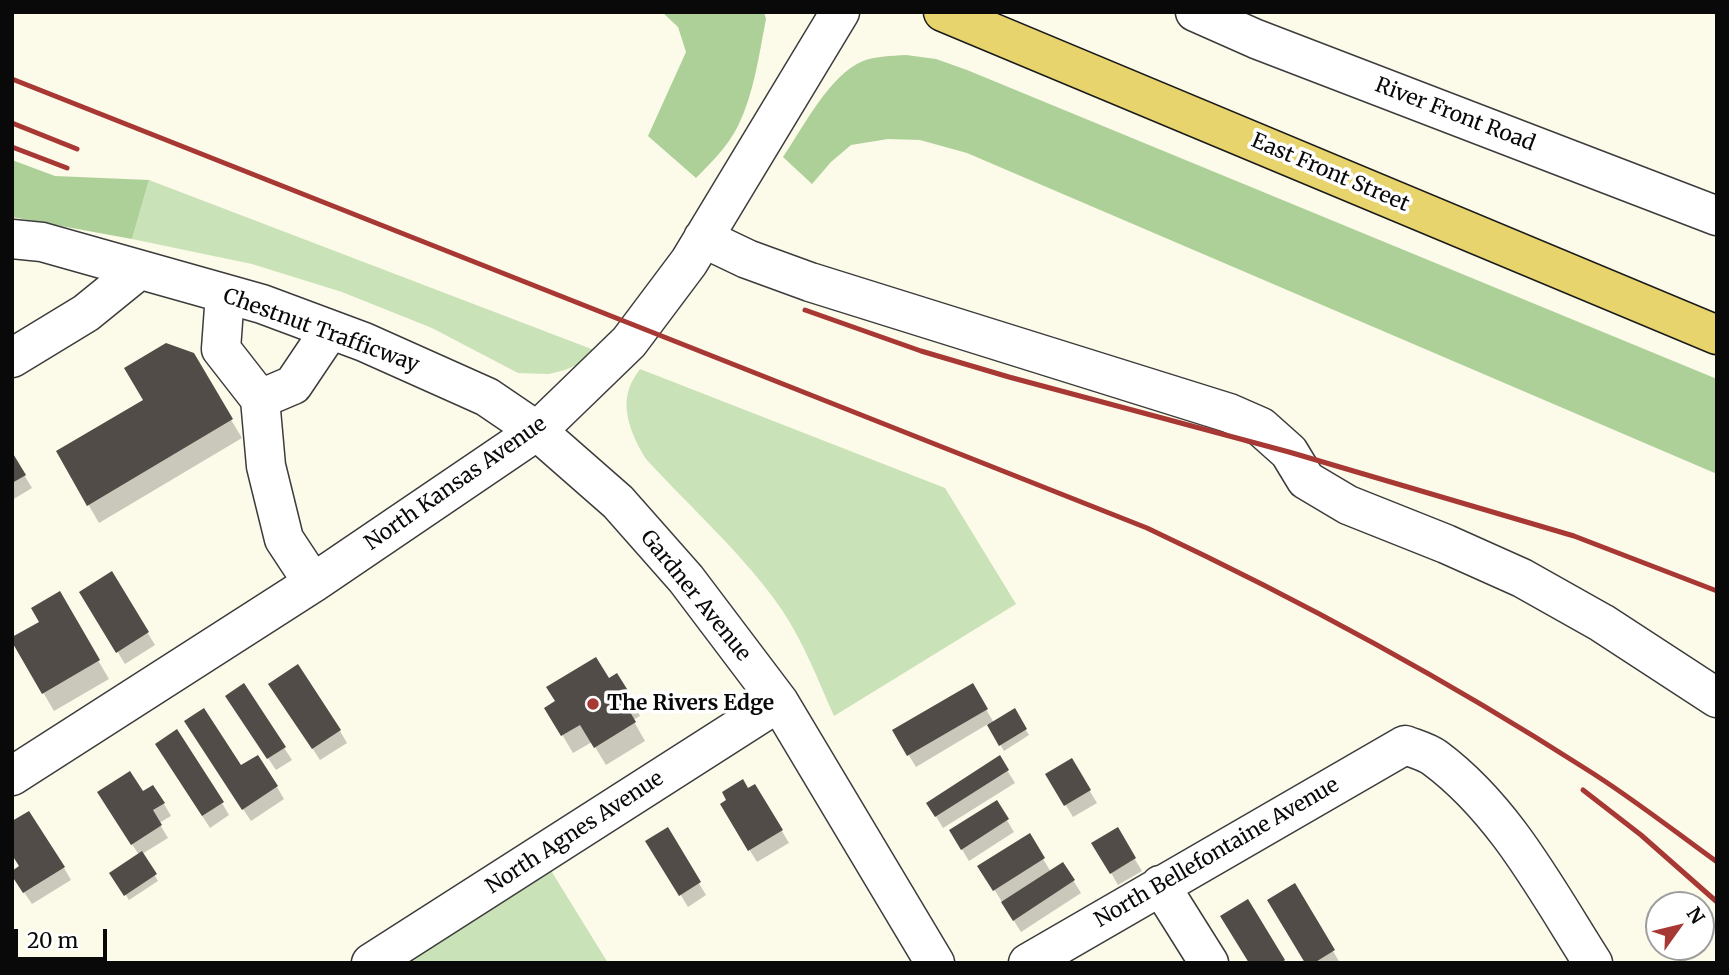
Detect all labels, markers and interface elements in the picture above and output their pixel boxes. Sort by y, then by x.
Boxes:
street label: River Front Road [1371,73,1539,157]
street label: East Front Street [1247,128,1413,218]
street label: Chestnut Trafficway [220,284,422,378]
street label: North Kansas Avenue [360,412,552,556]
street label: Gardner Avenue [635,526,755,666]
place label: The Rivers Edge [607,691,774,717]
marker: The Rivers Edge [585,696,601,712]
street label: North Agnes Avenue [482,766,668,900]
street label: North Bellefontaine Avenue [1090,773,1344,933]
north arrow [1645,891,1715,961]
text: N [1682,902,1710,928]
scale bar [18,916,110,960]
text: 20 m [27,927,78,954]

